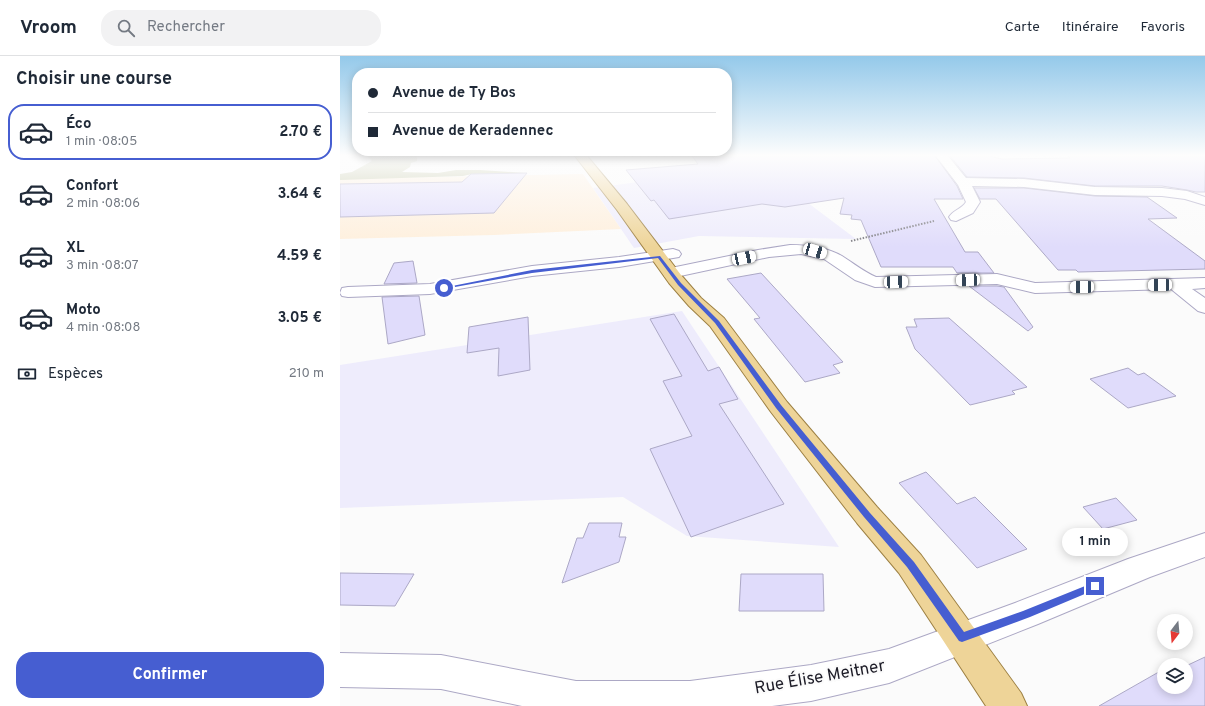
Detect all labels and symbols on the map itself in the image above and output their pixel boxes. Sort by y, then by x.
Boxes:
car [802,242,828,260]
car [731,250,757,266]
car [956,274,980,286]
car [884,276,908,288]
route start [435,279,453,297]
car [1148,279,1172,291]
car [1070,281,1094,293]
callout: 1 min [1062,528,1128,556]
route end [1086,577,1104,595]
north arrow [1157,614,1193,650]
street label: Rue Élise Meitner [753,655,887,700]

